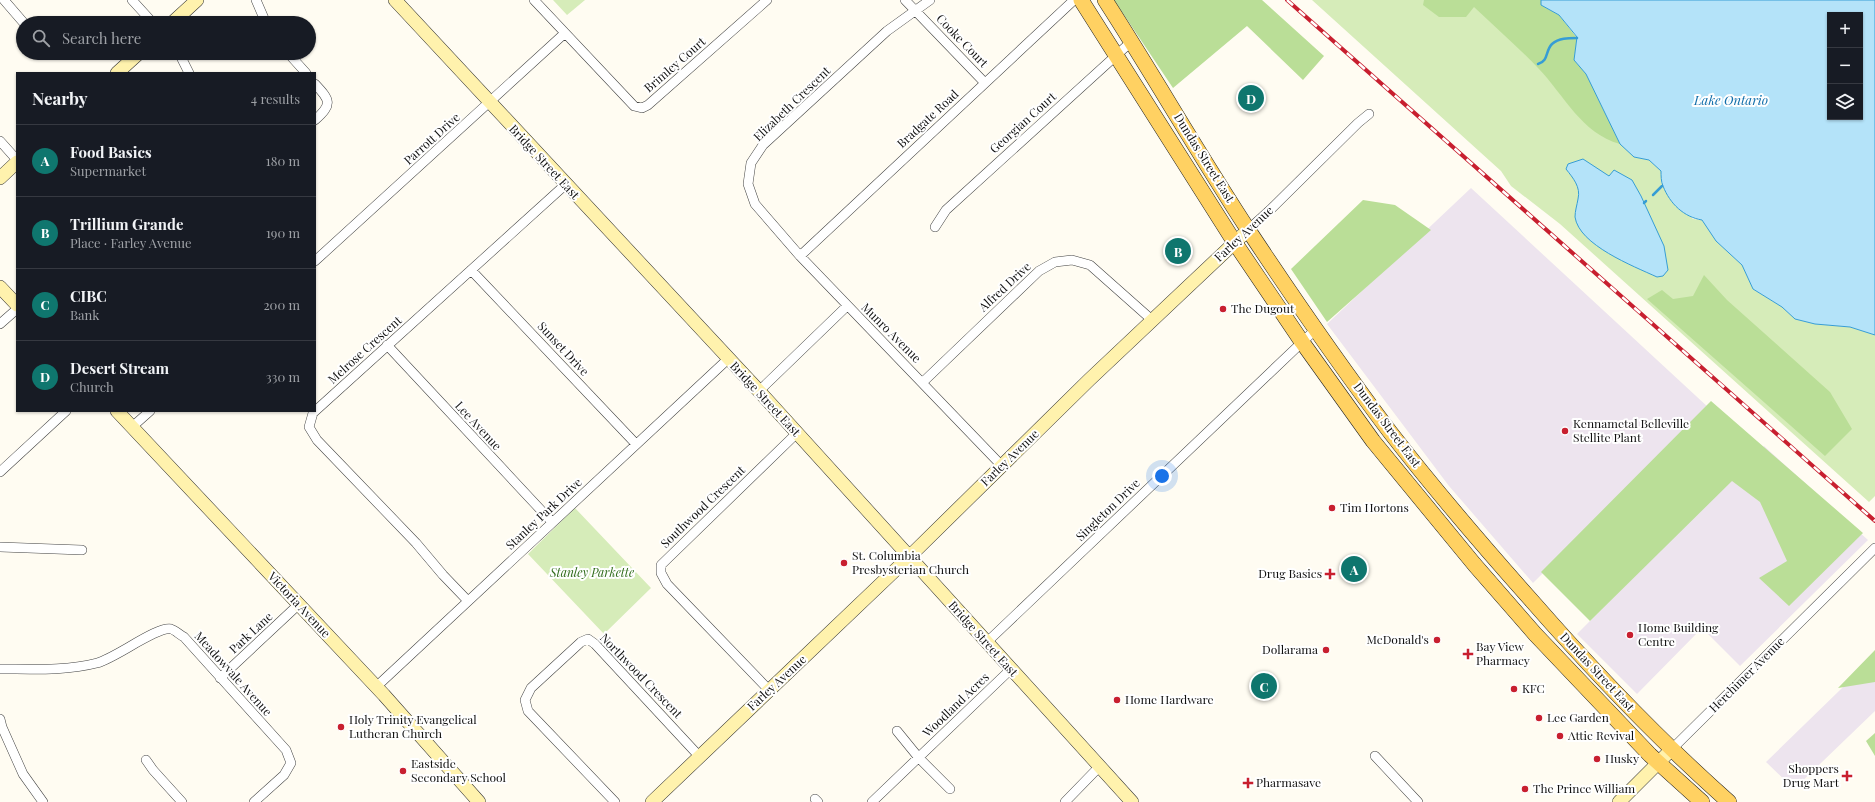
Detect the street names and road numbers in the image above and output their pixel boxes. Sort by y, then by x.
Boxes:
street label: Cooke Court [933,10,993,71]
street label: Brimley Court [640,33,709,95]
street label: Elizabeth Crescent [749,62,834,144]
street label: Bradgate Road [893,86,961,151]
street label: Georgian Court [986,88,1059,156]
street label: Parrott Drive [400,109,463,168]
street label: Dundas Street East [1171,110,1239,206]
street label: Bridge Street East [506,121,584,203]
street label: Farley Avenue [1210,202,1276,265]
street label: Alfred Drive [974,258,1034,315]
street label: Munro Avenue [858,299,925,366]
street label: Melrose Crescent [324,311,405,387]
street label: Sunset Drive [535,318,593,379]
street label: Bridge Street East [727,358,805,440]
street label: Dundas Street East [1351,379,1425,471]
street label: Lee Avenue [452,397,506,453]
street label: Farley Avenue [977,426,1042,489]
street label: Southwood Crescent [657,461,749,551]
street label: Stanley Park Drive [502,474,585,553]
street label: Singleton Drive [1072,475,1143,544]
street label: Victoria Avenue [264,567,334,641]
street label: Bridge Street East [946,597,1022,680]
street label: Park Lane [225,608,275,656]
street label: Meadowvale Avenue [192,628,276,719]
street label: Dundas Street East [1557,629,1639,715]
street label: Northwood Crescent [597,630,687,722]
street label: Herchimer Avenue [1705,633,1787,715]
street label: Farley Avenue [743,651,809,714]
street label: Woodland Acres [918,669,992,741]

